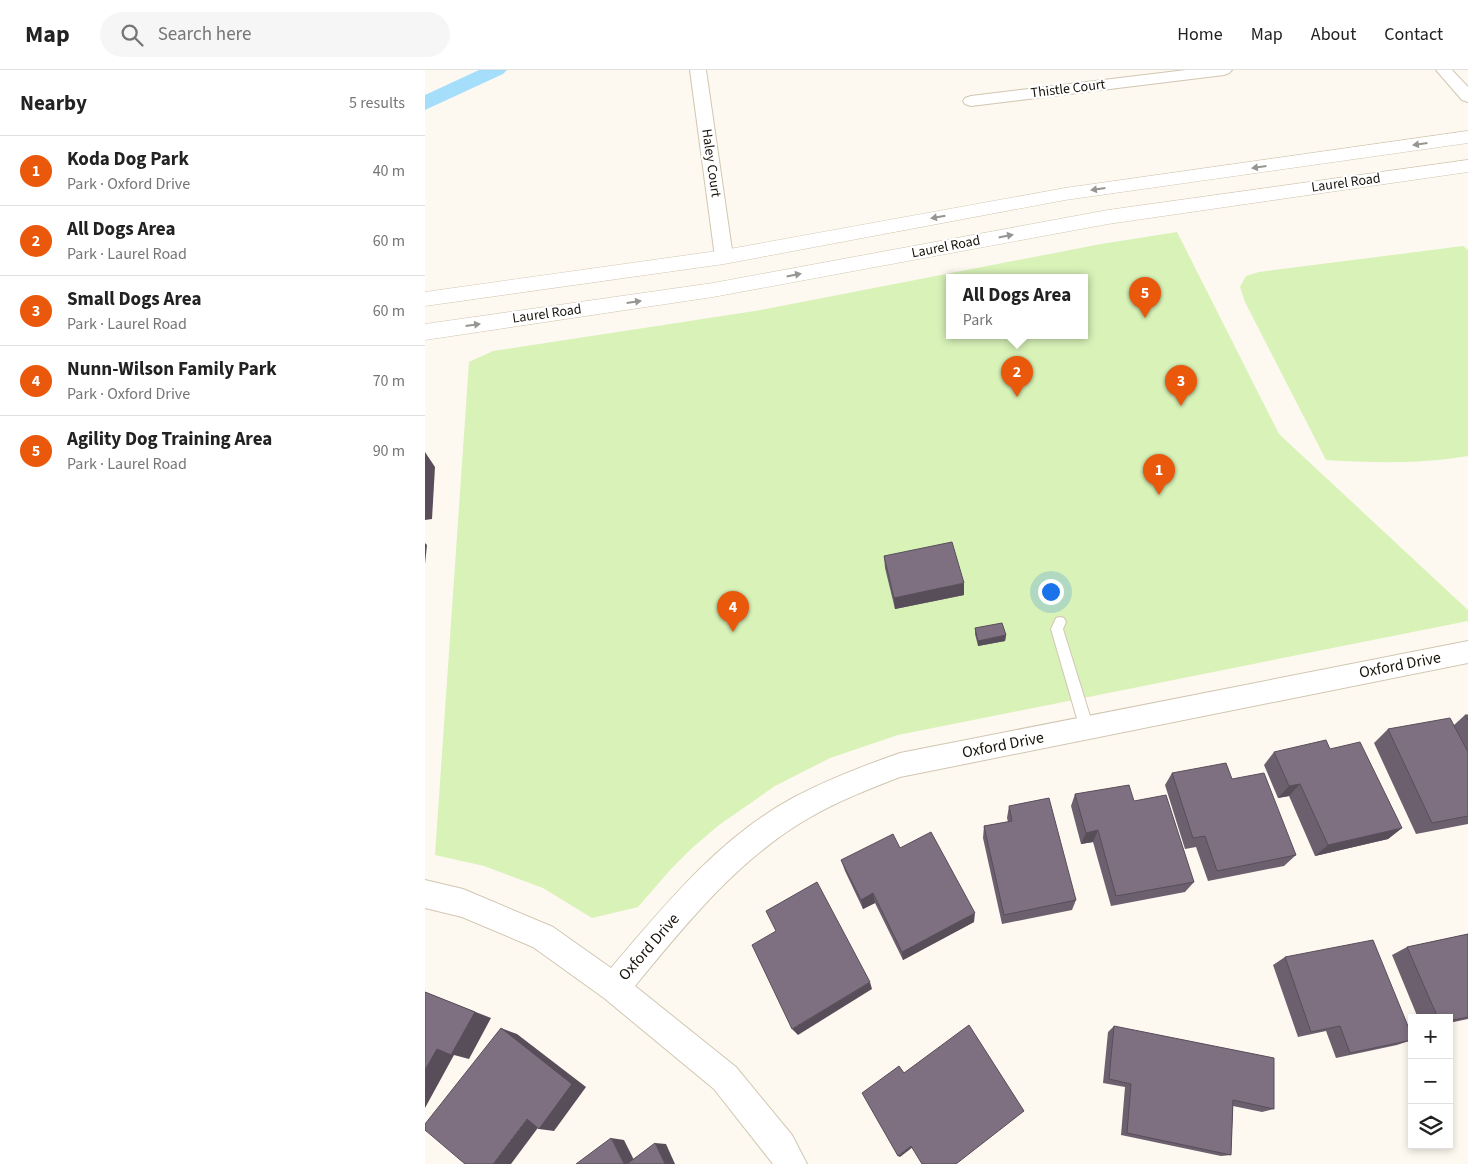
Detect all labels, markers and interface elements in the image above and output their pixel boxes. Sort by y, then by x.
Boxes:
search box [100,12,450,57]
text: Map [25,17,70,52]
icon: search [118,21,146,49]
text: Search here [158,21,251,48]
text: Home [1177,22,1223,47]
text: Map [1251,22,1283,47]
text: About [1311,22,1356,47]
text: Contact [1384,22,1443,47]
street label: Thistle Court [1030,74,1107,103]
text: Nearby [20,88,87,118]
text: 5 results [349,92,405,114]
street label: Haley Court [696,127,726,199]
one-way arrow [1411,140,1427,148]
text: Koda Dog Park [67,146,189,173]
text: 1 [32,160,40,182]
text: 40 m [373,160,405,182]
one-way arrow [1250,163,1266,171]
street label: Laurel Road [1310,168,1382,198]
text: Park · Oxford Drive [67,173,190,195]
one-way arrow [1090,185,1106,193]
one-way arrow [929,214,945,222]
text: All Dogs Area [67,216,175,243]
text: 2 [32,230,40,252]
text: 60 m [373,230,405,252]
street label: Laurel Road [910,231,982,263]
one-way arrow [998,231,1014,239]
text: Park · Laurel Road [67,243,187,265]
one-way arrow [787,271,802,279]
popup [946,274,1088,339]
pin: 5 [1129,277,1161,318]
text: All Dogs Area [963,282,1071,309]
text: Small Dogs Area [67,286,201,313]
one-way arrow [626,297,642,305]
street label: Laurel Road [511,299,583,329]
text: 3 [32,300,40,322]
text: 60 m [373,300,405,322]
text: Park [963,309,993,331]
text: Park · Laurel Road [67,313,187,335]
one-way arrow [466,320,482,328]
text: Nunn-Wilson Family Park [67,356,277,383]
pin: 2 [1001,356,1033,397]
pin: 3 [1165,365,1197,406]
text: 4 [32,370,40,392]
text: 70 m [373,370,405,392]
text: Park · Oxford Drive [67,383,190,405]
text: Agility Dog Training Area [67,426,272,453]
text: 5 [32,440,40,462]
text: 90 m [373,440,405,462]
text: Park · Laurel Road [67,453,187,475]
pin: 1 [1143,454,1175,495]
your location [1038,579,1064,605]
pin: 4 [717,591,749,632]
street label: Oxford Drive [1357,646,1443,684]
street label: Oxford Drive [960,726,1046,764]
street label: Oxford Drive [614,908,685,985]
map controls [1408,1014,1453,1149]
button: + [1408,1014,1453,1059]
button: − [1408,1059,1453,1104]
button: layers [1408,1104,1453,1149]

